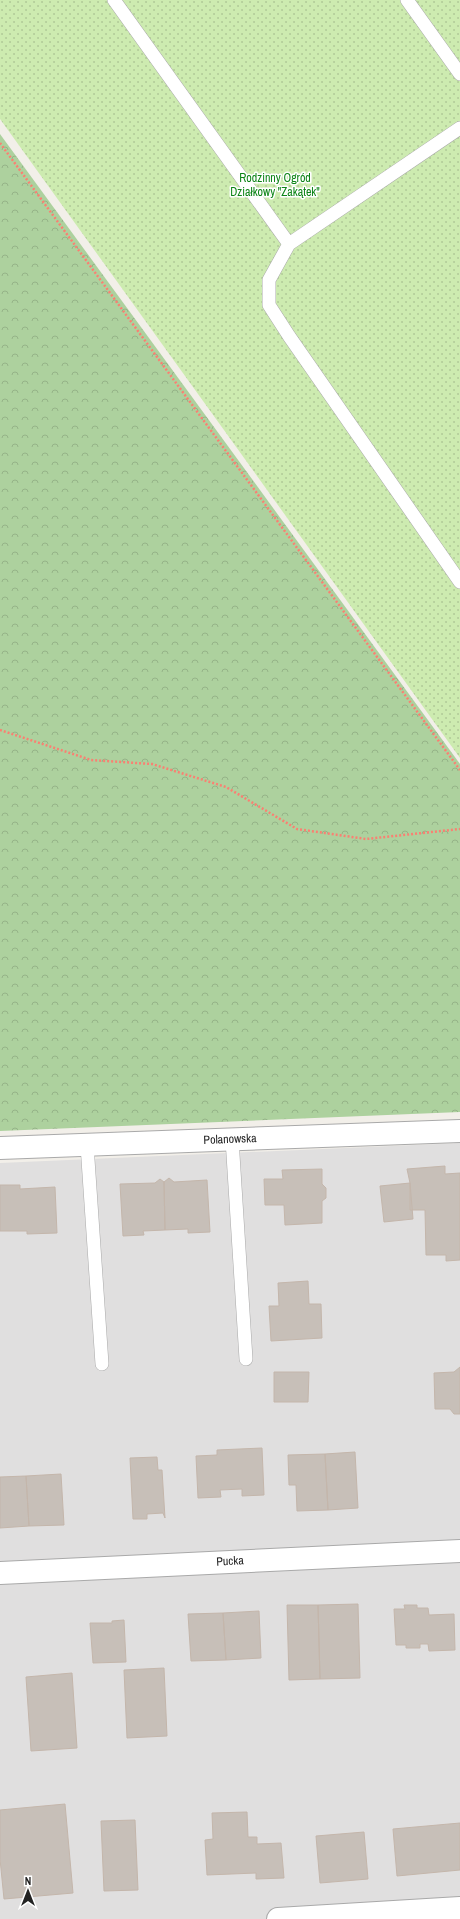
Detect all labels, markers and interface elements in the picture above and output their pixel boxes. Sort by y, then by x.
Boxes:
park label: Rodzinny Ogród Działkowy "Zakątek" [230,170,320,200]
street label: Polanowska [203,1130,257,1148]
street label: Pucka [216,1552,245,1570]
north arrow [8,1871,48,1911]
text: N [25,1874,31,1888]

